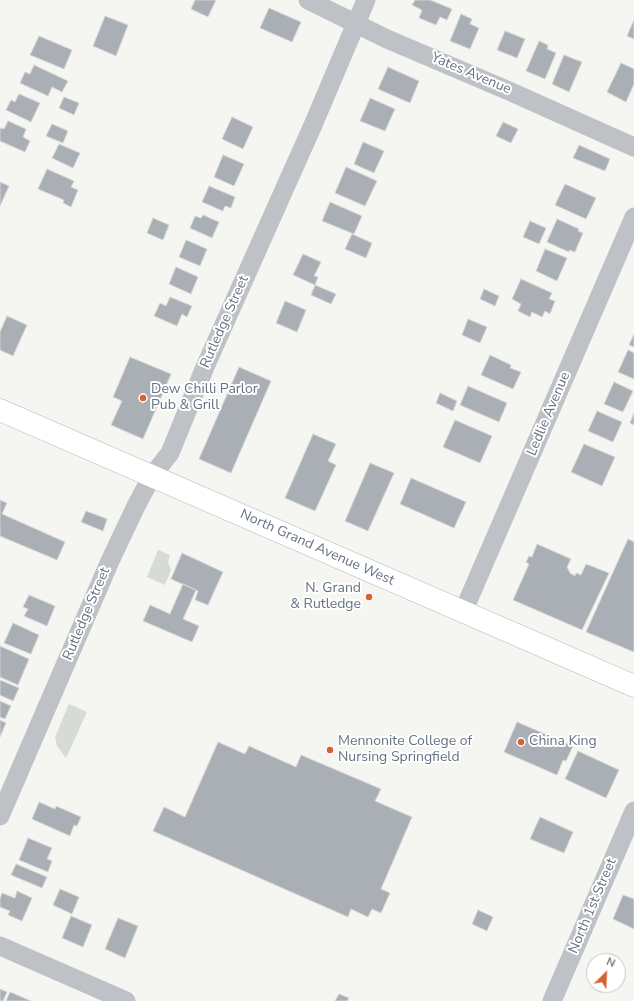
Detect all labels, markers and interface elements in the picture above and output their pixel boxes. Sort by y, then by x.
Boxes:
street label: Yates Avenue [429,50,513,98]
street label: Rutledge Street [197,273,253,371]
street label: Ledlie Avenue [524,370,574,458]
place label: Dew Chilli Parlor Pub & Grill [151,382,258,414]
marker: Dew Chilli Parlor Pub & Grill [138,393,148,403]
street label: North Grand Avenue West [237,506,397,590]
street label: Rutledge Street [60,565,114,663]
place label: N. Grand & Rutledge [290,581,361,614]
marker: N. Grand & Rutledge [364,592,374,602]
place label: Mennonite College of Nursing Springfield [338,734,472,766]
place label: China King [529,734,597,750]
marker: China King [516,737,526,747]
marker: Mennonite College of Nursing Springfield [325,745,335,755]
street label: North 1st Street [565,856,621,956]
north arrow [586,953,626,993]
text: N [604,954,617,971]

